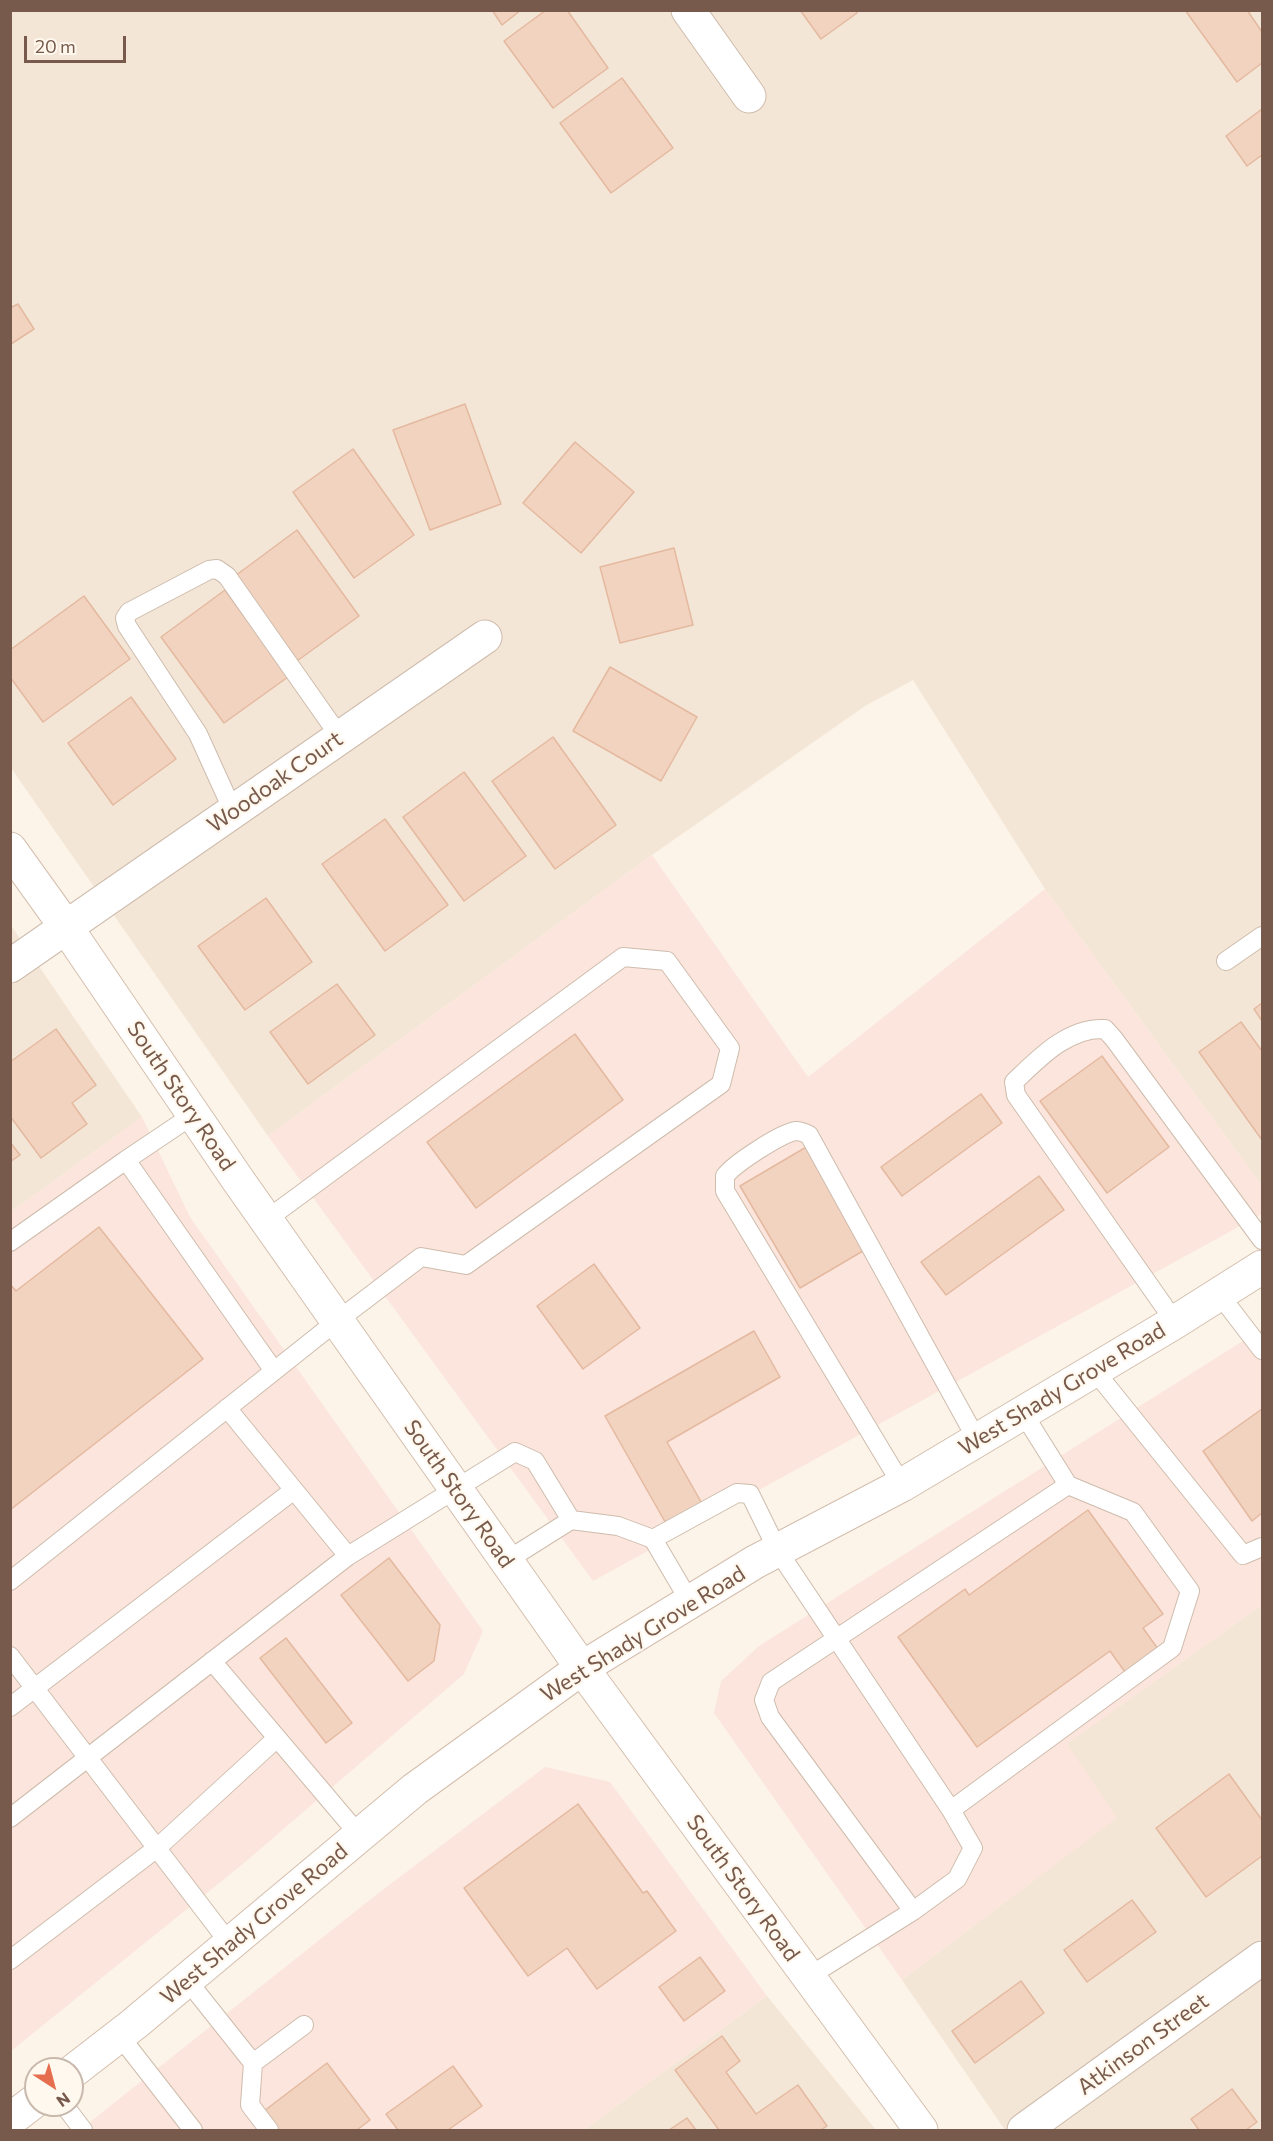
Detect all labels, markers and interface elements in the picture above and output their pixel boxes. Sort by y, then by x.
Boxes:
scale bar [27,24,129,62]
text: 20 m [35,35,76,57]
street label: Woodoak Court [202,726,348,838]
street label: South Story Road [121,1016,241,1176]
street label: West Shady Grove Road [954,1317,1170,1461]
street label: South Story Road [398,1415,520,1573]
street label: West Shady Grove Road [536,1560,750,1708]
street label: South Story Road [681,1810,805,1966]
street label: West Shady Grove Road [155,1838,353,2010]
street label: Atkinson Street [1072,1988,1214,2100]
north arrow [24,2057,84,2117]
text: N [53,2089,74,2112]

